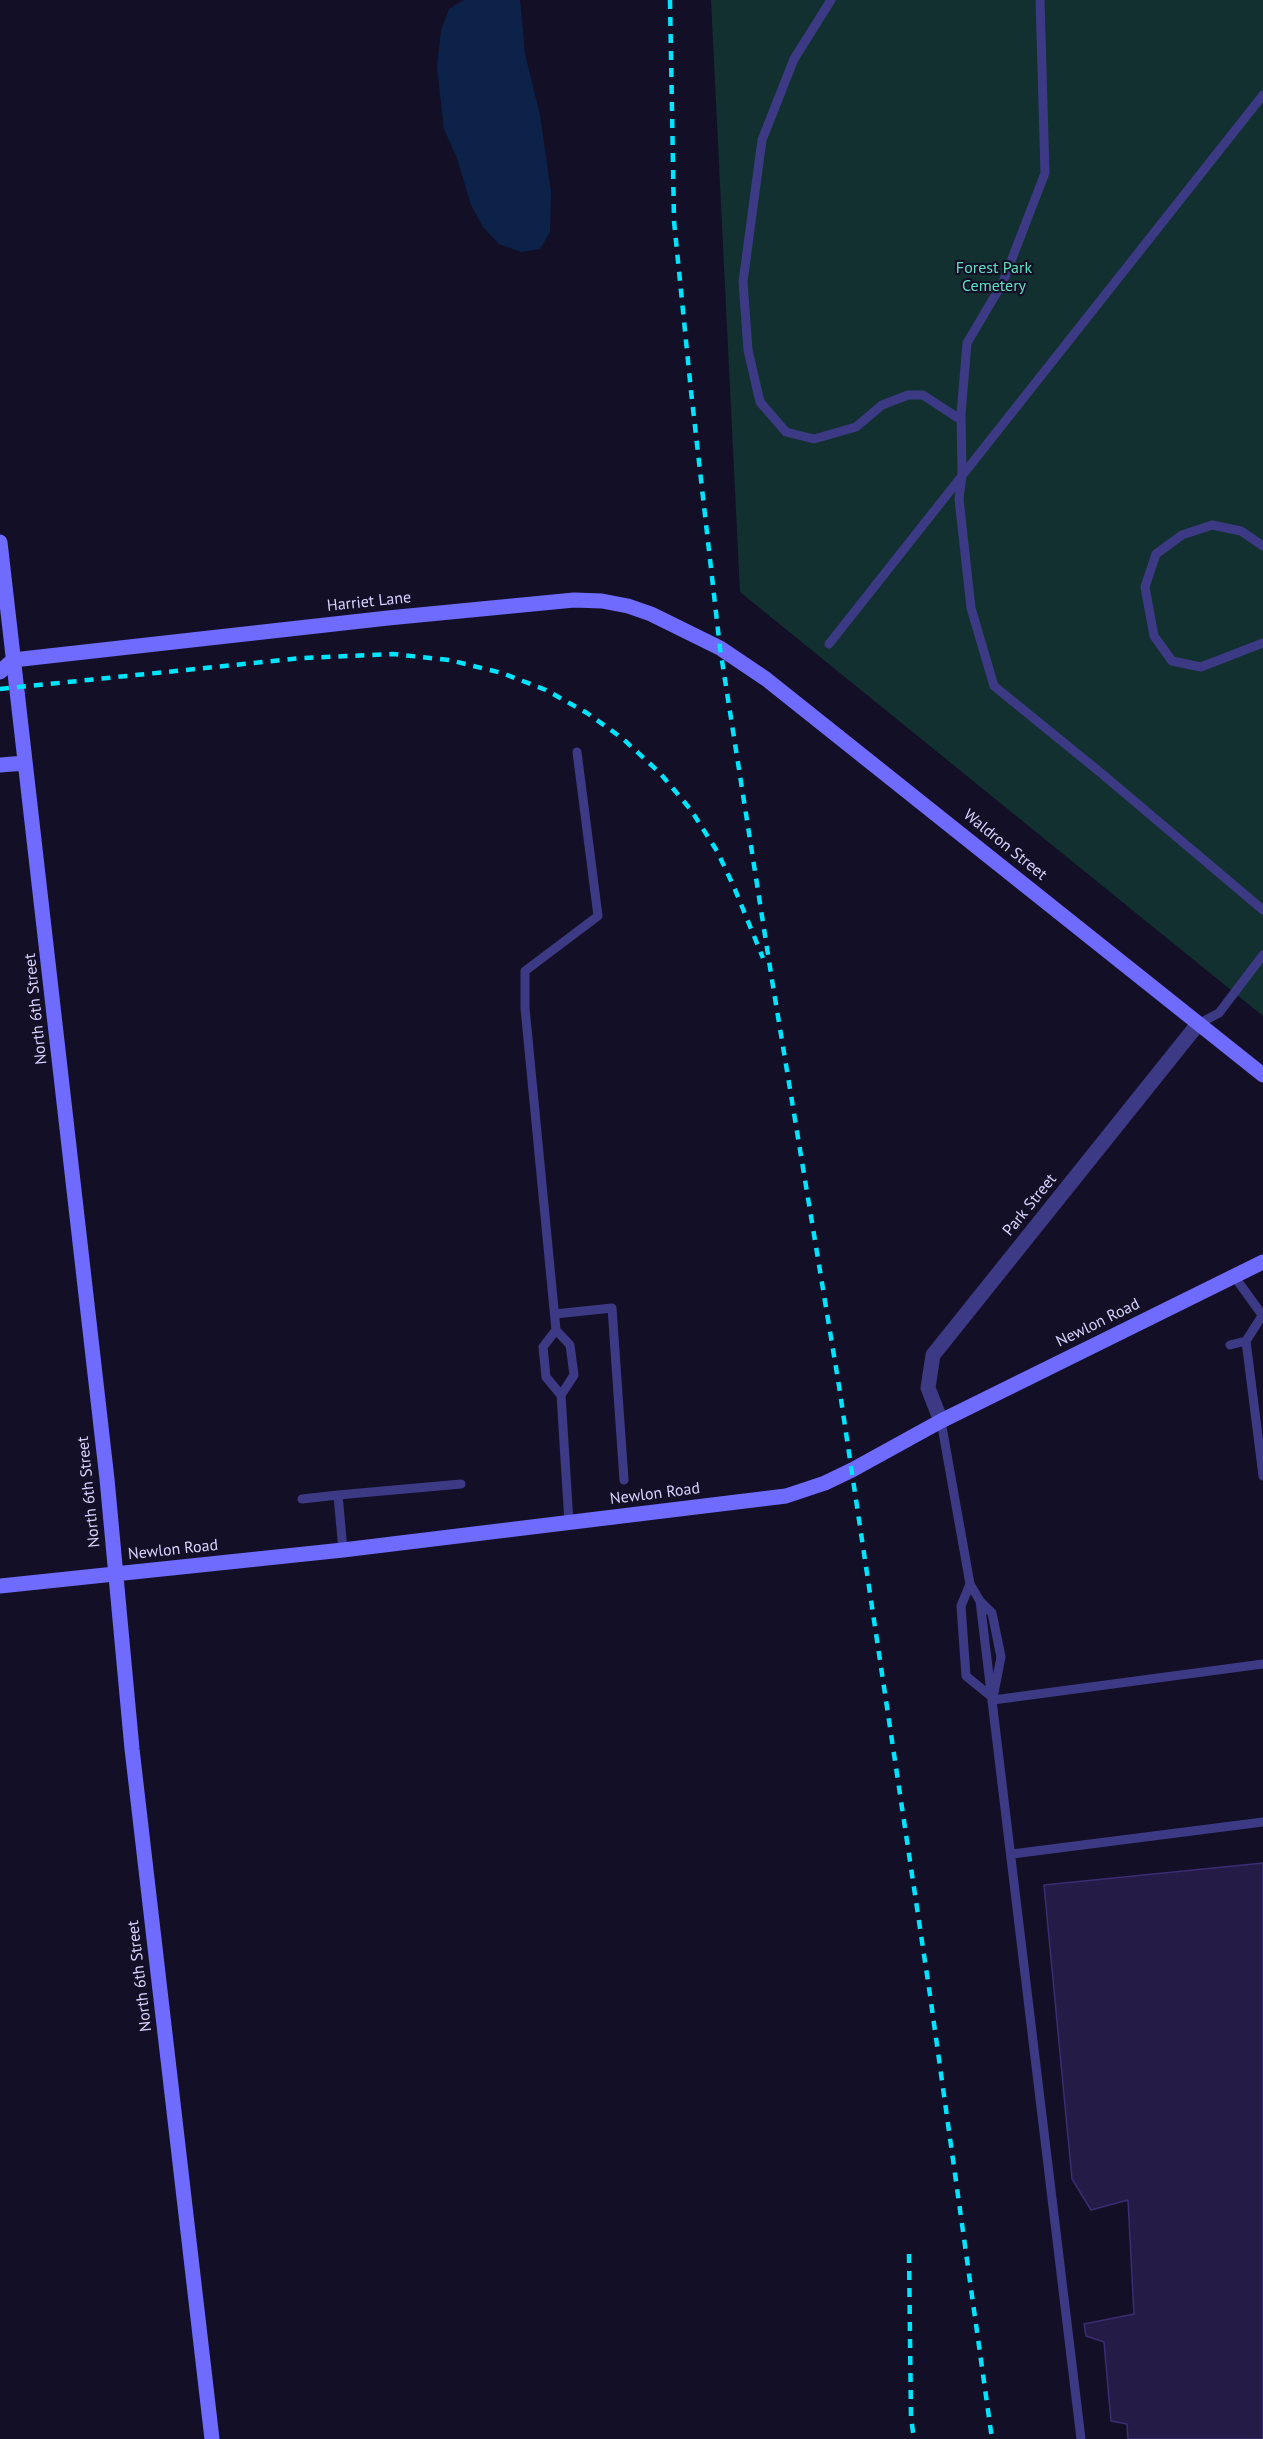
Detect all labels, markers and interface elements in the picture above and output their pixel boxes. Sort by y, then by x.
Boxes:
park label: Forest Park Cemetery [956,258,1032,296]
street label: Harriet Lane [326,588,412,616]
street label: Waldron Street [959,806,1051,884]
street label: North 6th Street [21,952,51,1066]
street label: Park Street [999,1170,1061,1240]
street label: Newlon Road [1053,1295,1143,1351]
street label: North 6th Street [74,1435,104,1549]
street label: Newlon Road [609,1479,701,1509]
street label: Newlon Road [127,1536,219,1564]
street label: North 6th Street [124,1919,156,2033]

